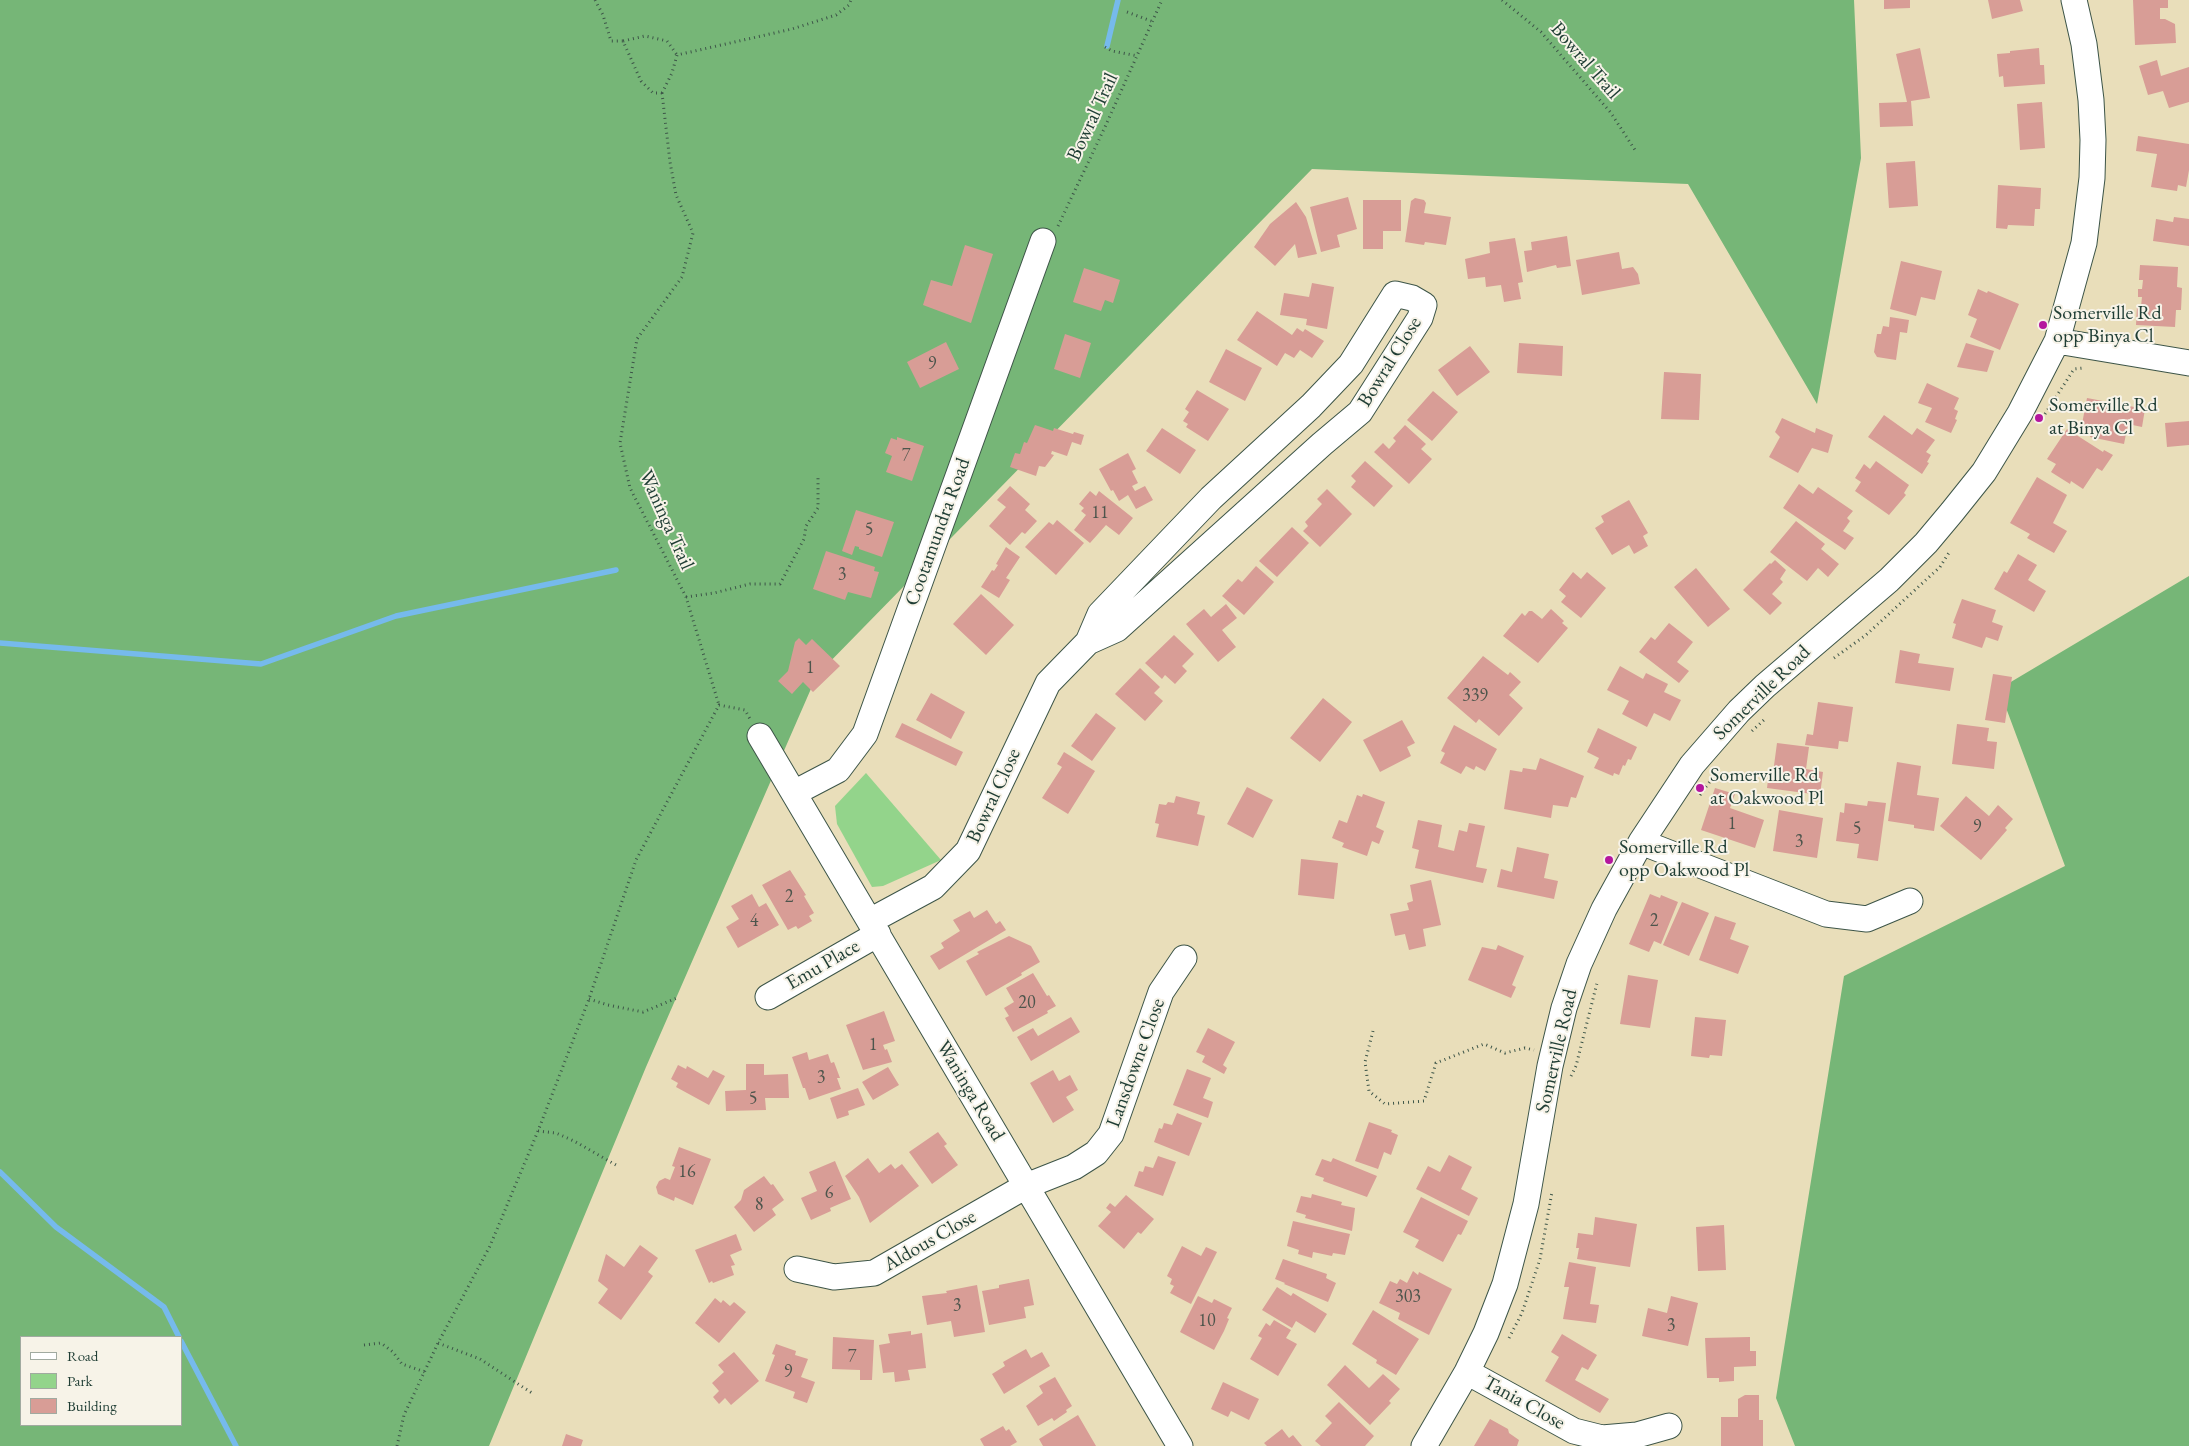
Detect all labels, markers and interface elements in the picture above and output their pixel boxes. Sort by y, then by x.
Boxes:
street label: Bowral Trail [1545,18,1625,104]
street label: Bowral Trail [1062,69,1124,165]
place label: Somerville Rd opp Binya Cl [2053,302,2162,349]
street label: Bowral Close [1353,313,1427,411]
marker: Somerville Rd opp Binya Cl [2037,319,2049,331]
house number: 9 [928,353,936,375]
place label: Somerville Rd at Binya Cl [2049,394,2158,441]
marker: Somerville Rd at Binya Cl [2033,412,2045,424]
house number: 7 [902,445,910,467]
street label: Cootamundra Road [900,455,976,609]
street label: Waninga Trail [633,466,699,574]
house number: 11 [1091,502,1109,524]
house number: 5 [865,519,873,541]
house number: 3 [838,564,846,586]
street label: Somerville Road [1708,641,1816,745]
house number: 1 [806,657,814,679]
house number: 339 [1462,685,1488,707]
street label: Bowral Close [962,745,1026,847]
place label: Somerville Rd at Oakwood Pl [1710,764,1824,811]
marker: Somerville Rd at Oakwood Pl [1694,782,1706,794]
house number: 1 [1728,813,1736,835]
house number: 9 [1973,816,1981,838]
house number: 5 [1853,818,1861,840]
house number: 3 [1795,831,1803,853]
place label: Somerville Rd opp Oakwood Pl [1619,836,1749,883]
marker: Somerville Rd opp Oakwood Pl [1603,854,1615,866]
house number: 2 [785,886,793,908]
house number: 4 [750,910,758,932]
house number: 2 [1650,910,1658,932]
street label: Emu Place [782,934,864,996]
street label: Somerville Road [1531,987,1583,1115]
house number: 20 [1018,992,1036,1014]
street label: Lansdowne Close [1102,995,1170,1131]
house number: 1 [869,1034,877,1056]
street label: Waninga Road [931,1036,1009,1146]
house number: 3 [817,1067,825,1089]
house number: 5 [749,1088,757,1110]
house number: 16 [678,1161,696,1183]
house number: 6 [825,1182,833,1204]
house number: 8 [755,1194,763,1216]
street label: Aldous Close [879,1205,981,1277]
house number: 303 [1395,1286,1421,1308]
house number: 3 [953,1295,961,1317]
house number: 10 [1198,1310,1216,1332]
house number: 3 [1667,1315,1675,1337]
legend [20,1336,182,1426]
text: Road [67,1346,98,1365]
house number: 7 [848,1346,856,1368]
house number: 9 [784,1361,792,1383]
text: Park [67,1371,93,1390]
street label: Tania Close [1479,1371,1569,1435]
text: Building [67,1396,117,1415]

